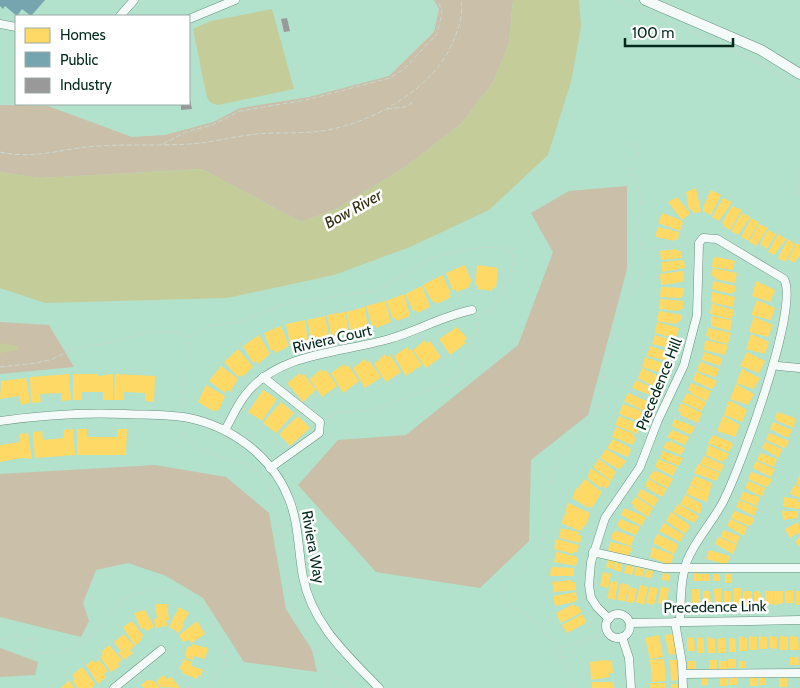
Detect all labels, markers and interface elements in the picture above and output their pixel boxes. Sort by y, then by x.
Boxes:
legend [15,15,190,105]
scale bar [625,15,732,47]
text: 100 m [632,24,674,42]
text: Homes [60,26,106,44]
text: Public [60,51,98,69]
text: Industry [60,76,112,94]
water label: Bow River [321,185,386,232]
street label: Riviera Court [291,321,373,357]
street label: Precedence Hill [632,335,686,433]
street label: Riviera Way [298,509,328,585]
street label: Precedence Link [663,597,767,617]

